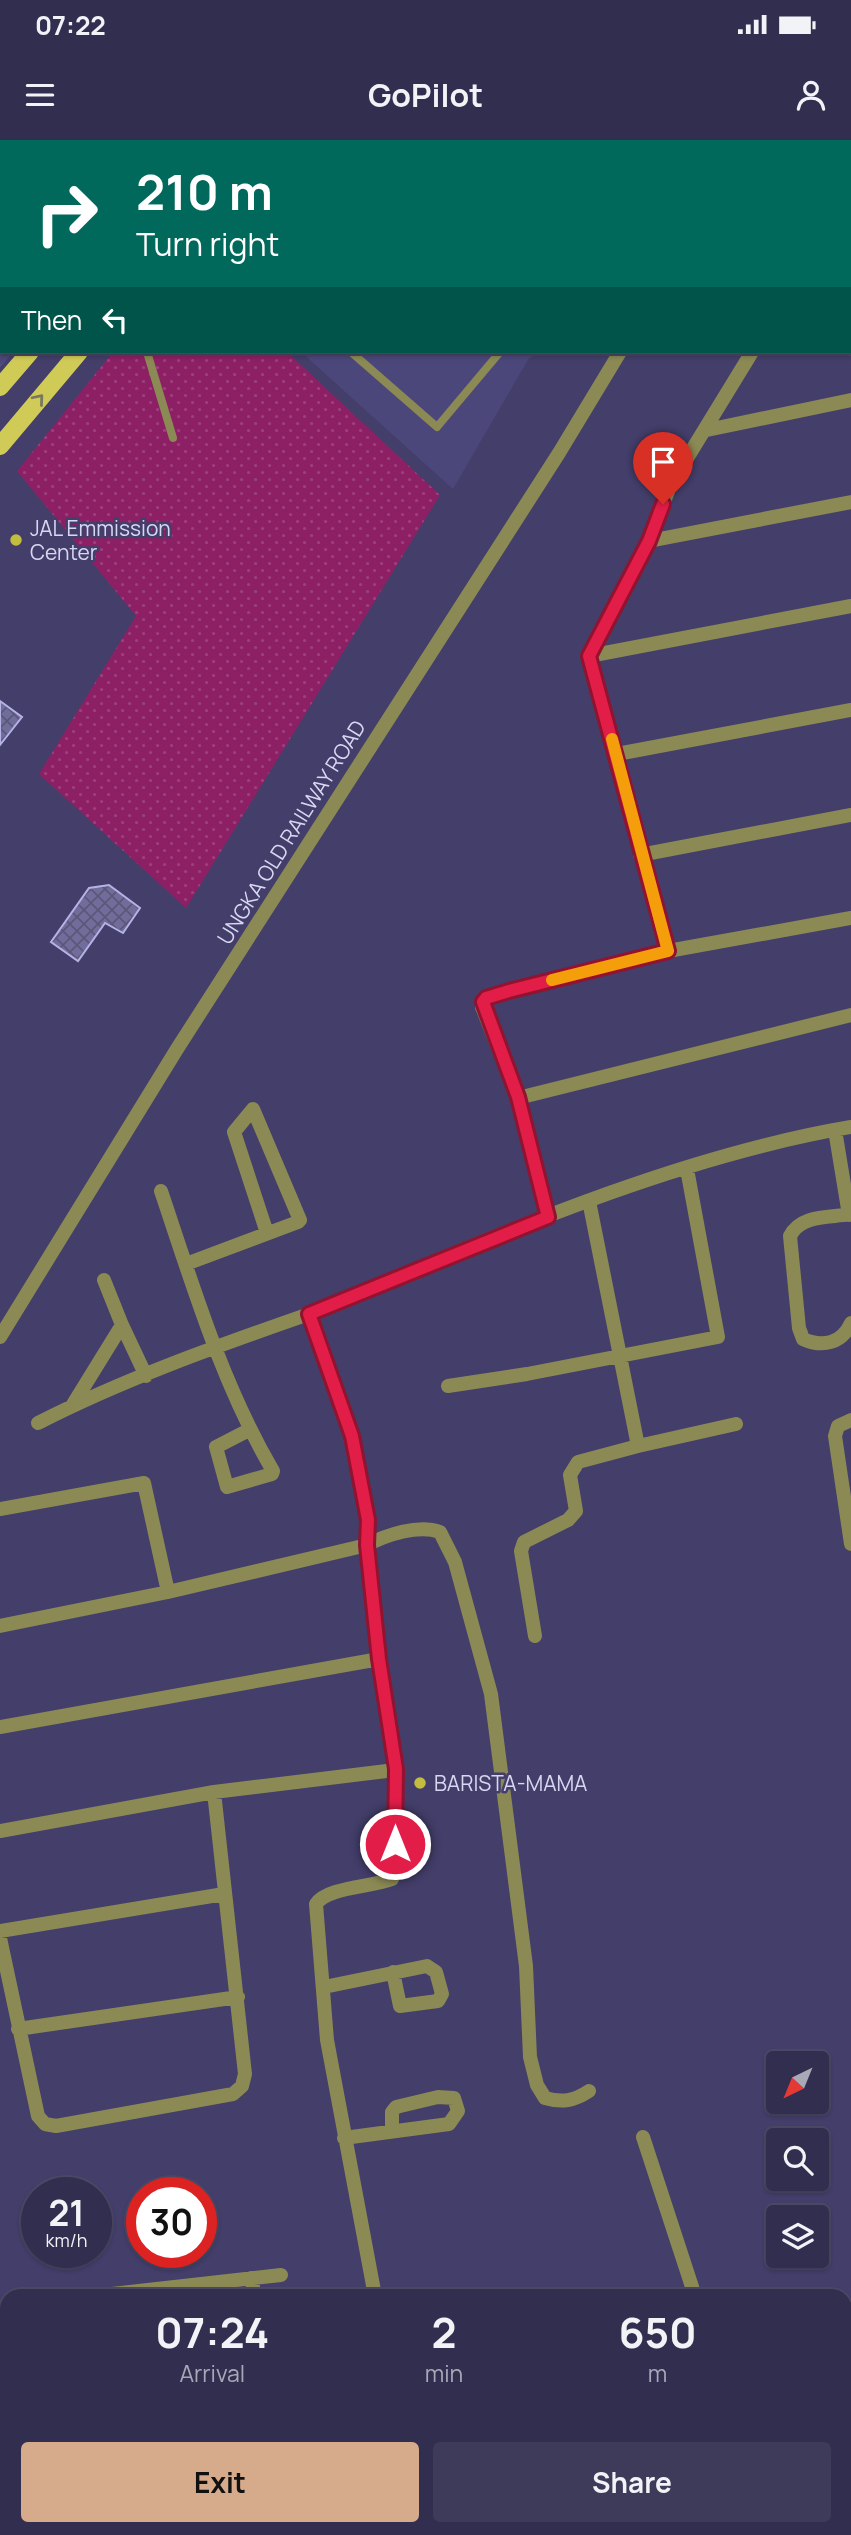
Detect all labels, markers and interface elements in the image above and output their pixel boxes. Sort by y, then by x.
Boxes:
text: 07:22 [35,7,106,43]
text: GoPilot [368,73,483,117]
icon: menu [21,76,59,114]
icon: person [792,76,830,114]
text: 210 m [136,158,273,225]
icon: right [21,168,112,259]
text: Turn right [136,222,279,266]
icon: left [96,301,134,339]
text: Then [21,302,82,338]
one-way arrow [31,394,43,407]
pin [633,432,693,504]
icon: arrive [644,443,682,481]
place label: JAL Emmission Center [30,514,171,566]
marker: JAL Emmission Center [8,532,24,548]
street label: UNGKA OLD RAILWAY ROAD [210,715,372,949]
place label: BARISTA-MAMA [434,1769,587,1797]
marker: BARISTA-MAMA [412,1775,428,1791]
position arrow [358,1807,432,1881]
north arrow [766,2051,830,2114]
map controls [766,2051,829,2268]
button: search [766,2128,829,2191]
speed limit sign: 30 [126,2177,217,2268]
text: 21 [48,2189,85,2237]
button: layers [766,2205,829,2268]
text: km/h [46,2228,87,2252]
text: 07:24 [155,2303,269,2361]
text: 2 [431,2303,456,2361]
text: 650 [618,2303,697,2361]
text: Arrival [179,2357,245,2389]
text: min [425,2357,463,2389]
text: m [648,2357,667,2389]
button: Exit [21,2442,419,2522]
button: Share [433,2442,831,2522]

